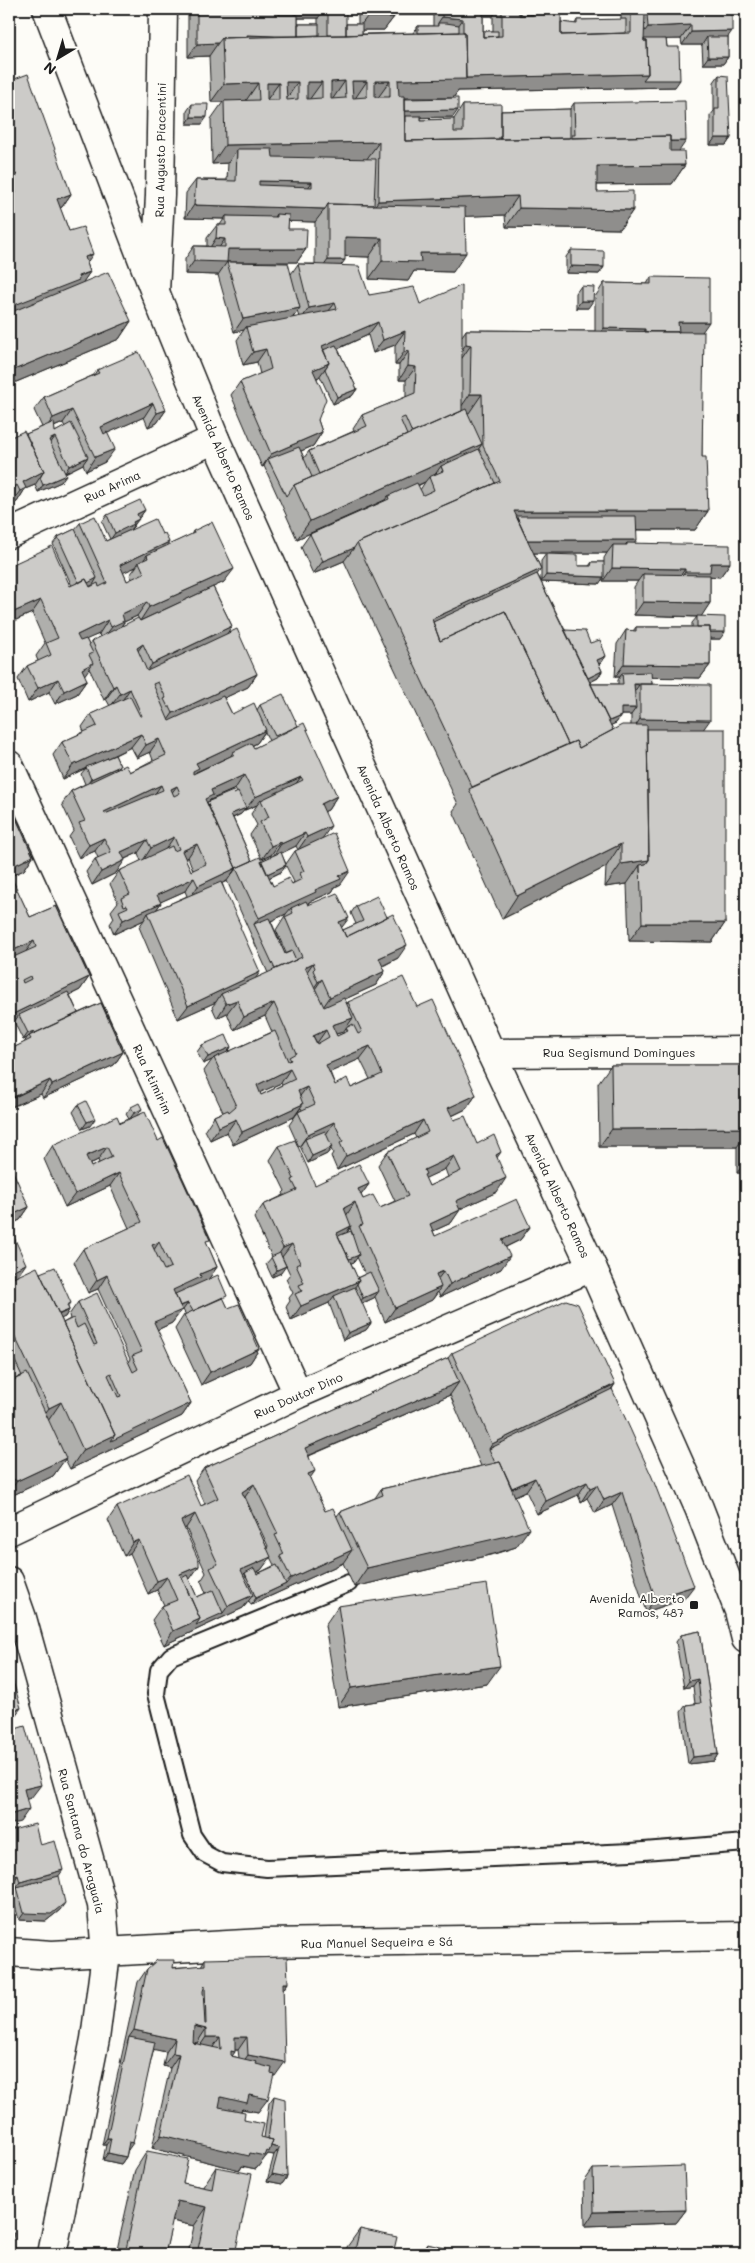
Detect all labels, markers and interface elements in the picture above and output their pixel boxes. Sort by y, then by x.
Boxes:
north arrow [32,32,82,82]
text: N [40,58,60,79]
street label: Rua Augusto Piacentini [151,82,169,218]
street label: Avenida Alberto Ramos [189,391,259,523]
street label: Rua Arima [81,466,143,506]
street label: Avenida Alberto Ramos [354,761,424,893]
street label: Rua Atimirim [130,1041,176,1117]
street label: Rua Segismund Domingues [543,1044,695,1060]
street label: Avenida Alberto Ramos [522,1130,594,1260]
street label: Rua Doutor Dino [251,1368,345,1422]
place label: Avenida Alberto Ramos, 487 [589,1590,684,1620]
marker: Avenida Alberto Ramos, 487 [688,1599,700,1611]
street label: Rua Santana do Araguaia [55,1767,109,1915]
street label: Rua Manuel Sequeira e Sá [301,1933,453,1951]

